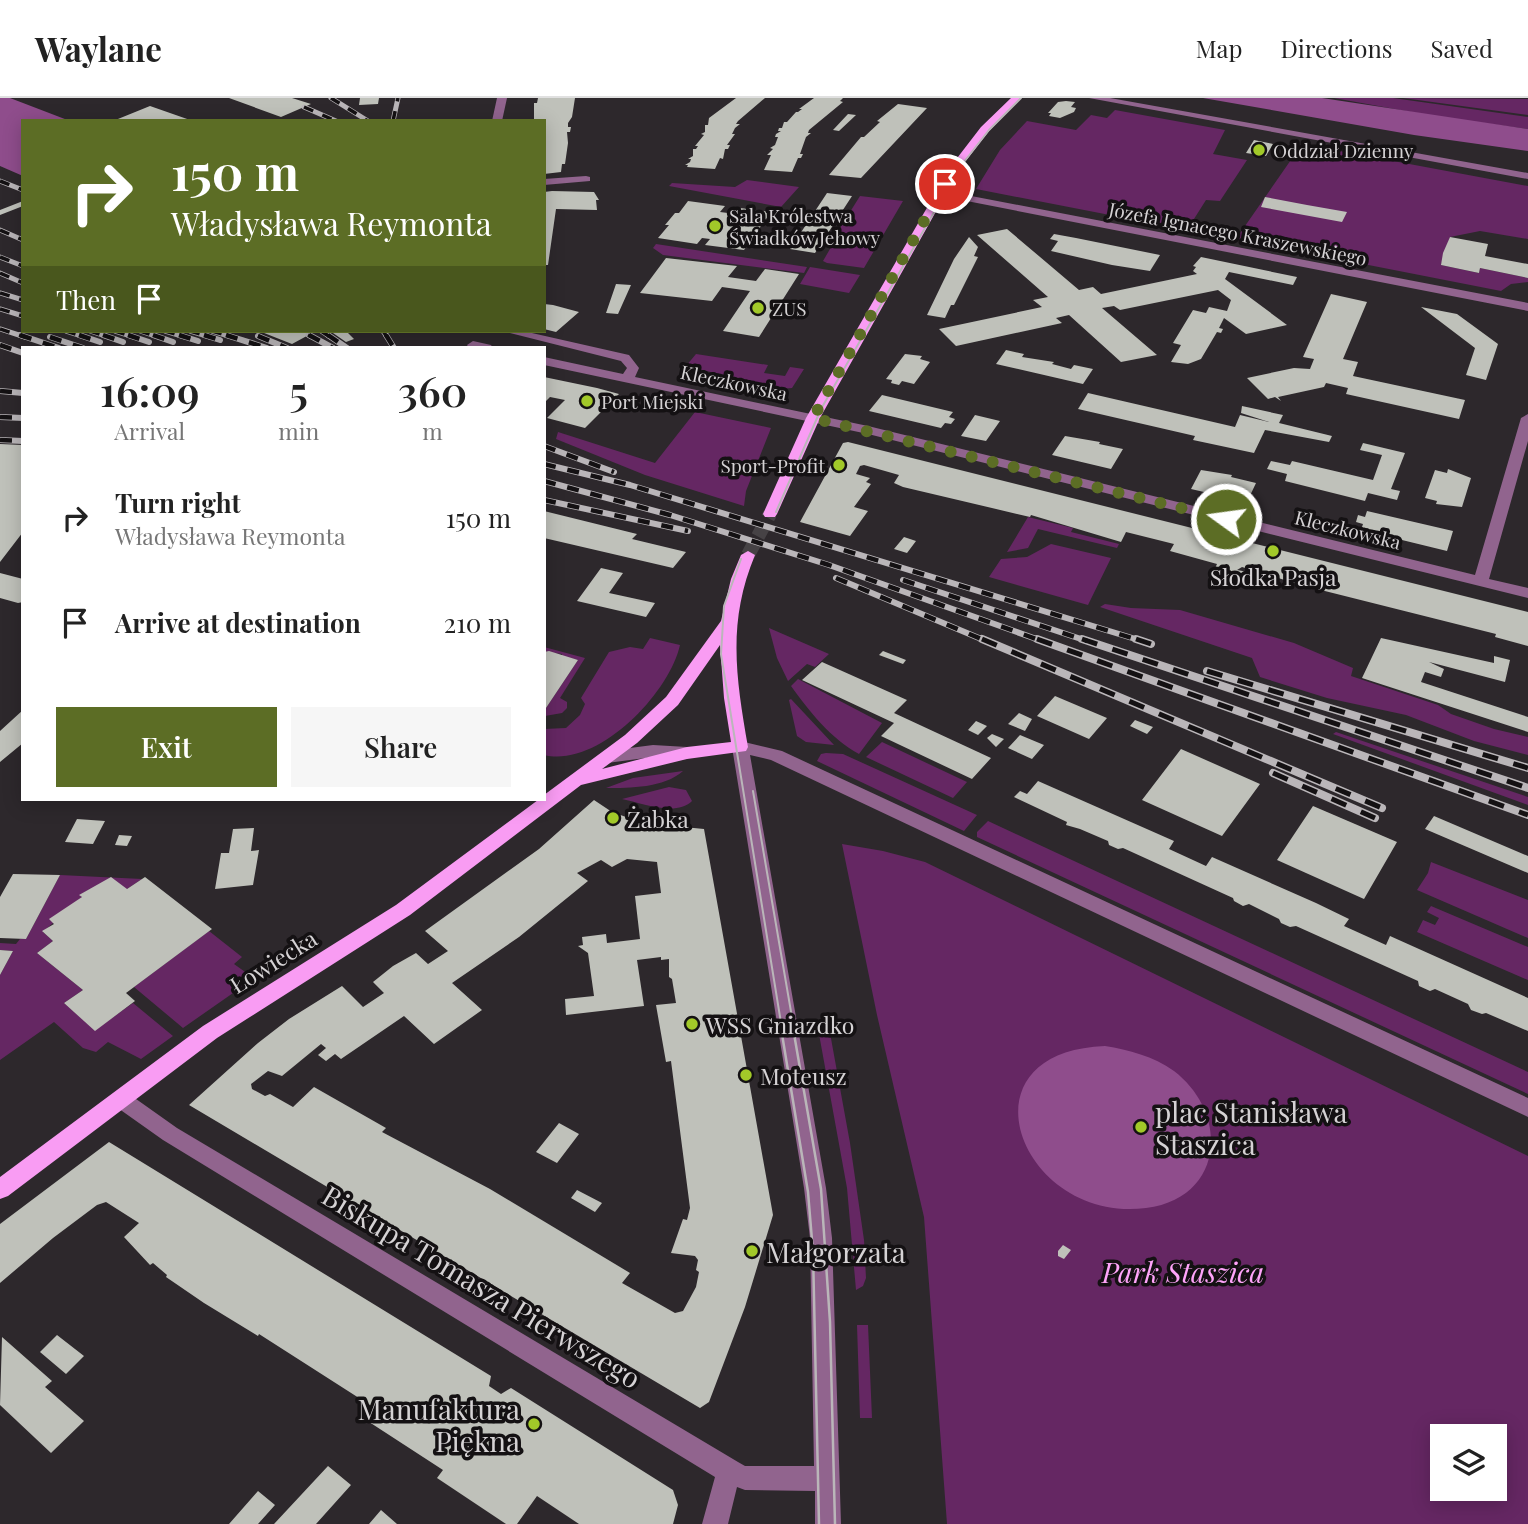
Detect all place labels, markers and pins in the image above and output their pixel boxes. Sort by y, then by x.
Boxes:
place label: Oddział Dzienny [1273,137,1414,163]
marker: Oddział Dzienny [1251,142,1267,158]
pin [915,154,975,214]
place label: Sala Królestwa Świadków Jehowy [729,202,881,250]
marker: Sala Królestwa Świadków Jehowy [707,218,723,234]
place label: ZUS [772,295,807,321]
marker: ZUS [750,300,766,316]
place label: Port Miejski [601,388,704,414]
marker: Port Miejski [579,393,595,409]
place label: Sport-Profit [720,452,825,478]
marker: Sport-Profit [831,457,847,473]
marker: Słodka Pasja [1265,543,1281,559]
place label: Słodka Pasja [1210,561,1337,592]
place label: Żabka [627,803,689,834]
marker: Żabka [605,810,621,826]
place label: WSS Gniazdko [705,1009,854,1040]
marker: WSS Gniazdko [684,1016,700,1032]
place label: Moteusz [760,1060,847,1091]
marker: Moteusz [738,1067,754,1083]
place label: plac Stanisława Staszica [1155,1093,1347,1162]
marker: plac Stanisława Staszica [1133,1119,1149,1135]
place label: Małgorzata [766,1233,906,1270]
marker: Małgorzata [744,1243,760,1259]
place label: Manufaktura Piękna [358,1390,520,1459]
marker: Manufaktura Piękna [526,1416,542,1432]

